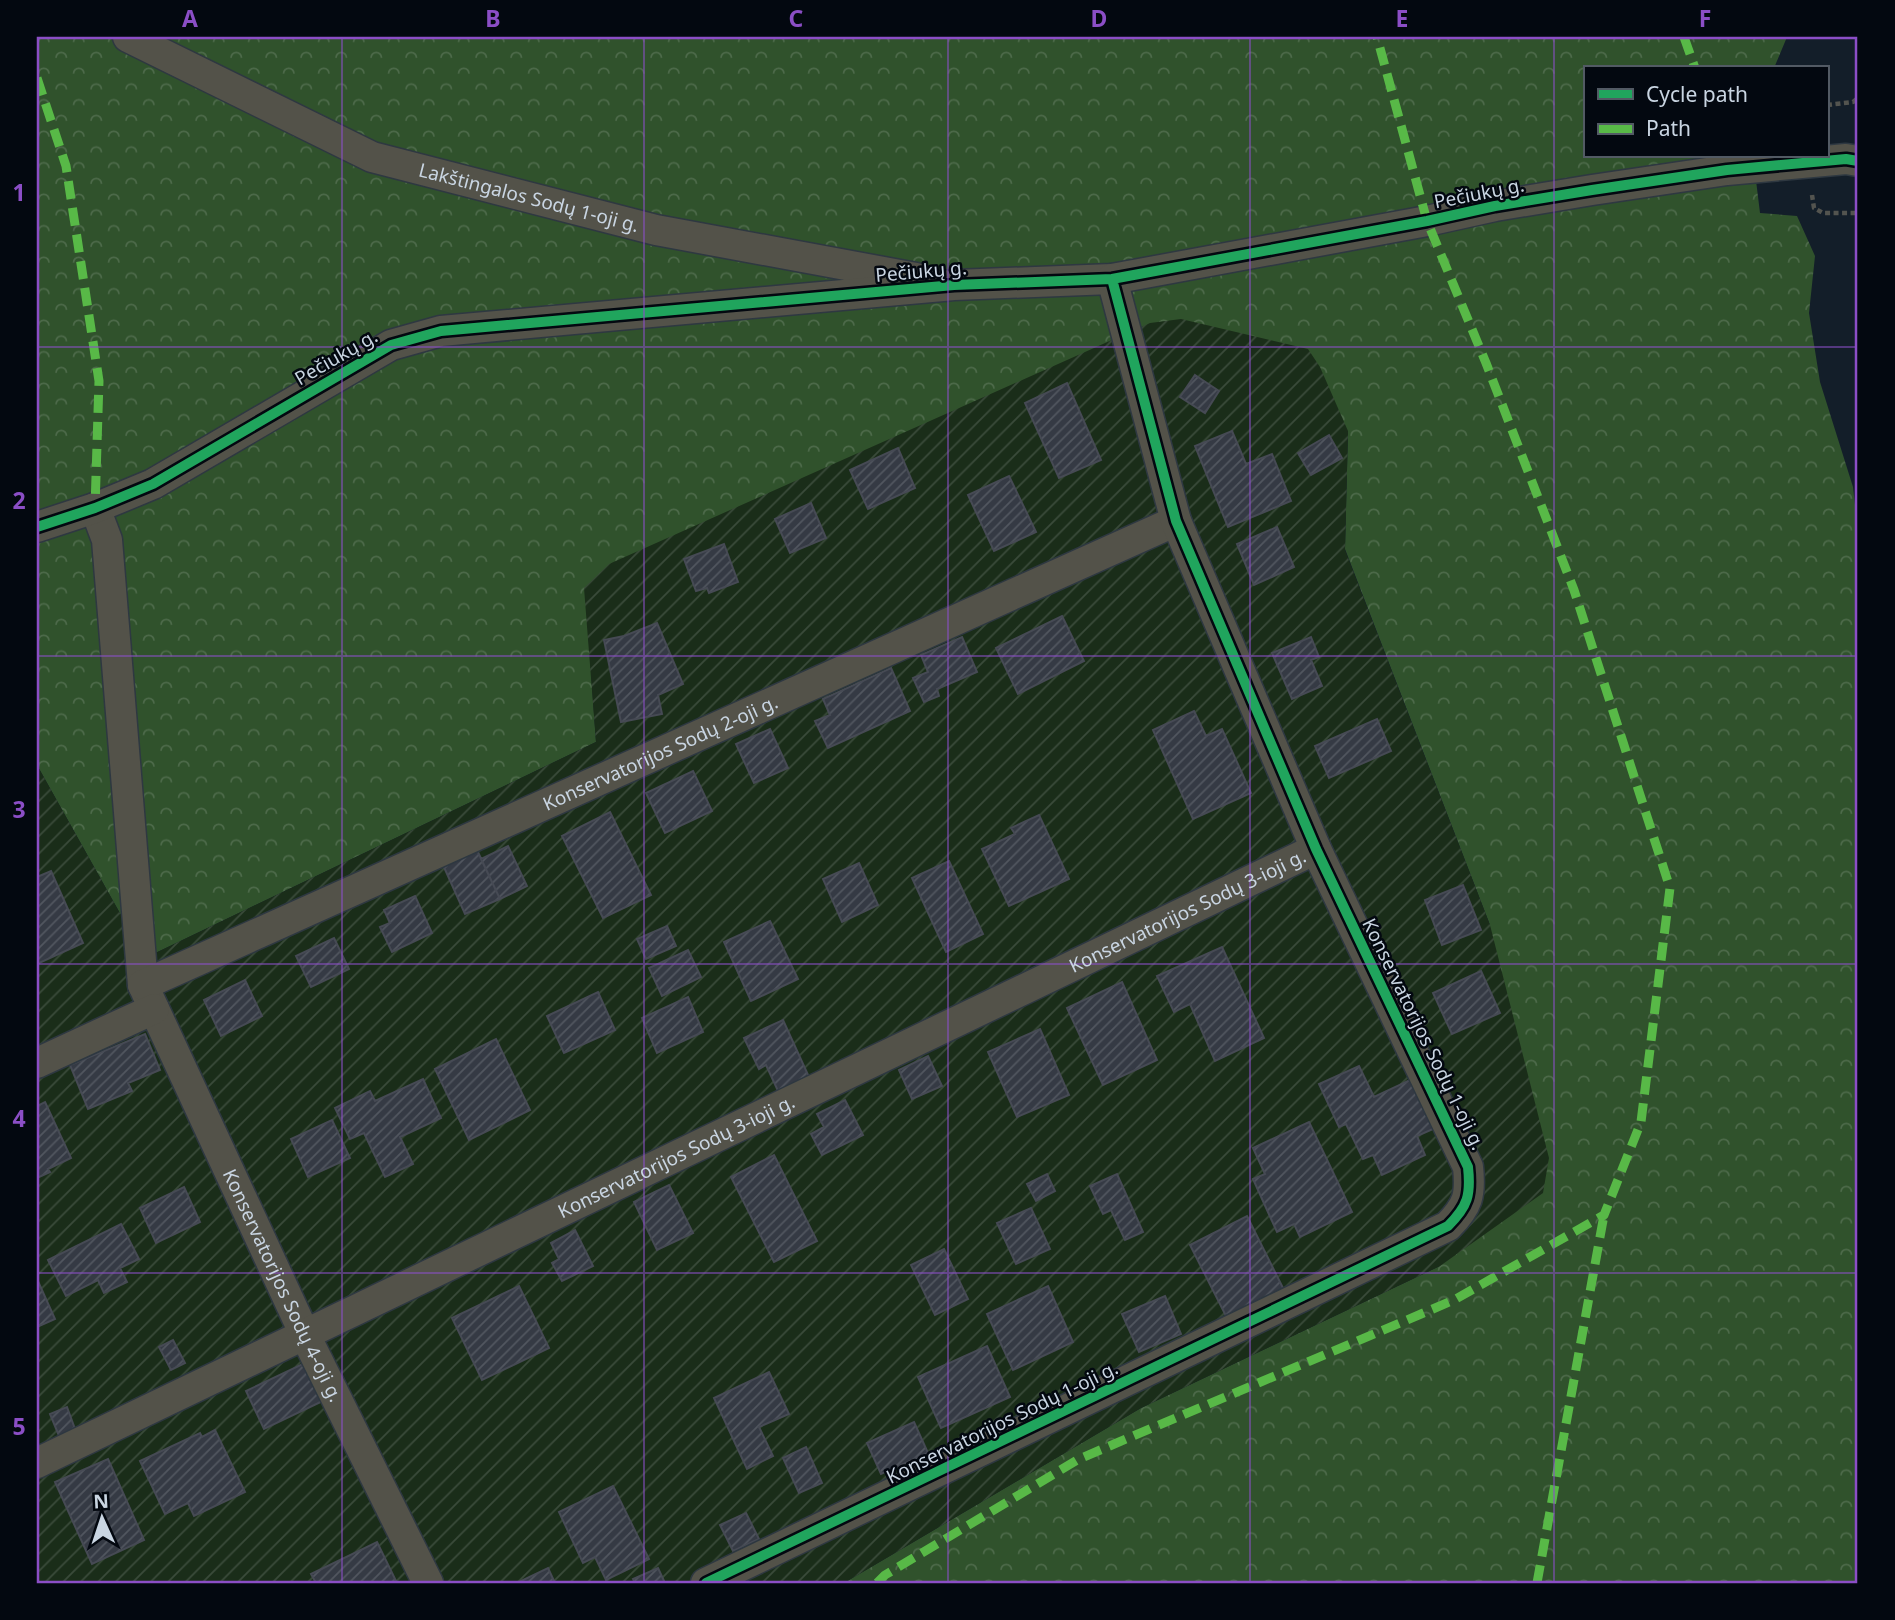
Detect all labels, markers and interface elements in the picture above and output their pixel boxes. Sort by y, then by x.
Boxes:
text: A [182,2,198,34]
text: B [485,2,501,34]
text: C [789,2,804,34]
text: D [1091,2,1107,34]
text: E [1396,2,1408,34]
text: F [1699,2,1711,34]
legend [1584,66,1828,158]
text: Cycle path [1646,80,1748,108]
text: Path [1646,114,1691,142]
street label: Lakštingalos Sodų 1-oji g. [416,157,642,238]
street label: Pečiukų g. [1432,172,1526,214]
text: 1 [12,176,26,208]
street label: Pečiukų g. [874,254,968,288]
street label: Pečiukų g. [290,323,382,391]
text: 2 [12,484,26,516]
street label: Konservatorijos Sodų 2-oji g. [539,689,782,817]
text: 3 [12,793,26,825]
street label: Konservatorijos Sodų 3-ioji g. [1065,843,1310,979]
street label: Konservatorijos Sodų 1-oji g. [1356,914,1492,1154]
street label: Konservatorijos Sodų 3-ioji g. [553,1088,799,1224]
text: 4 [12,1102,26,1134]
street label: Konservatorijos Sodų 4-oji g. [217,1165,349,1406]
street label: Konservatorijos Sodų 1-oji g. [882,1354,1122,1490]
text: 5 [12,1410,26,1442]
north arrow [66,1484,136,1554]
text: N [93,1488,110,1514]

